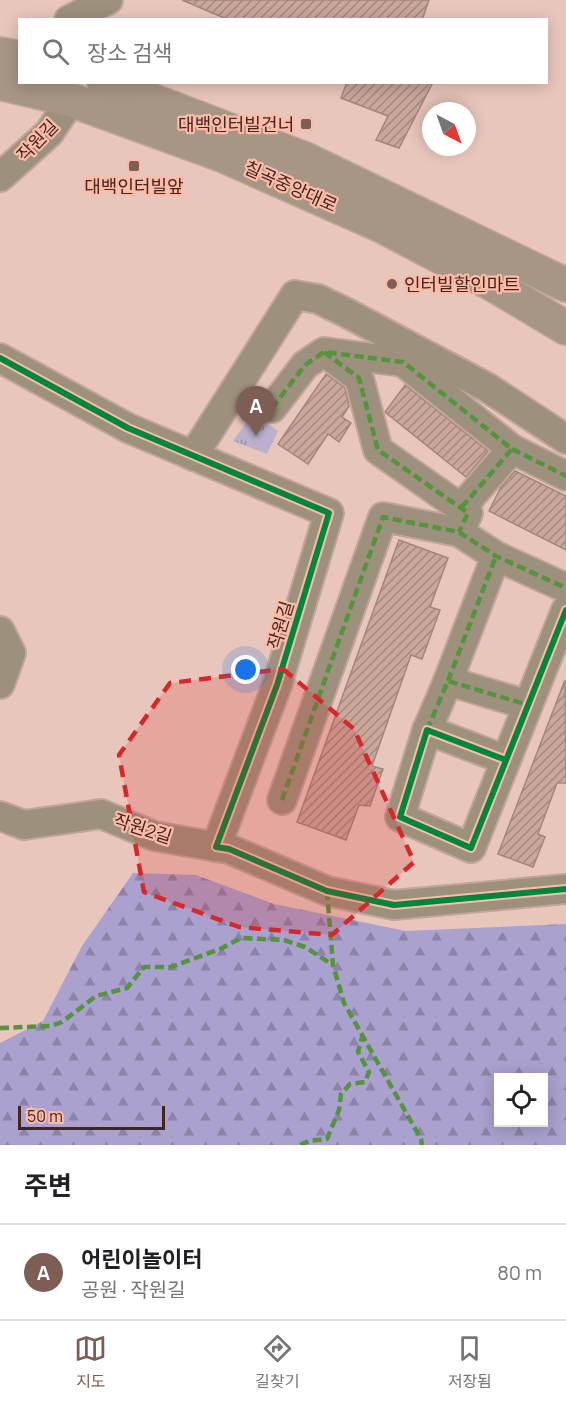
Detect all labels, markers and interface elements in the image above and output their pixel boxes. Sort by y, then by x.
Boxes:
search box [18,18,548,84]
icon: search [39,35,72,68]
text: 장소 검색 [87,38,172,68]
north arrow [422,102,476,156]
place label: 대백인터빌건너 [178,112,294,136]
street label: 작원길 [11,114,63,166]
marker: 대백인터빌건너 [299,117,313,131]
street label: 칠곡중앙대로 [241,155,341,217]
marker: 대백인터빌앞 [127,159,141,173]
place label: 대백인터빌앞 [84,174,184,198]
place label: 인터빌할인마트 [404,272,520,296]
marker: 인터빌할인마트 [385,277,399,291]
pin: A [236,386,276,436]
street label: 작원길 [261,598,299,652]
your location [231,655,260,684]
street label: 작원2길 [111,807,175,849]
map controls [494,1073,548,1127]
button: locate [494,1073,548,1127]
scale bar [18,1103,165,1130]
text: 50 m [27,1105,63,1127]
text: 주변 [24,1167,72,1203]
text: 어린이놀이터 [81,1244,202,1274]
text: A [37,1259,50,1286]
text: 80 m [497,1259,542,1286]
text: 공원 · 작원길 [81,1276,186,1303]
tab: 지도 [74,1332,107,1392]
tab: 길찾기 [255,1332,300,1392]
tab: 저장됨 [448,1332,492,1392]

